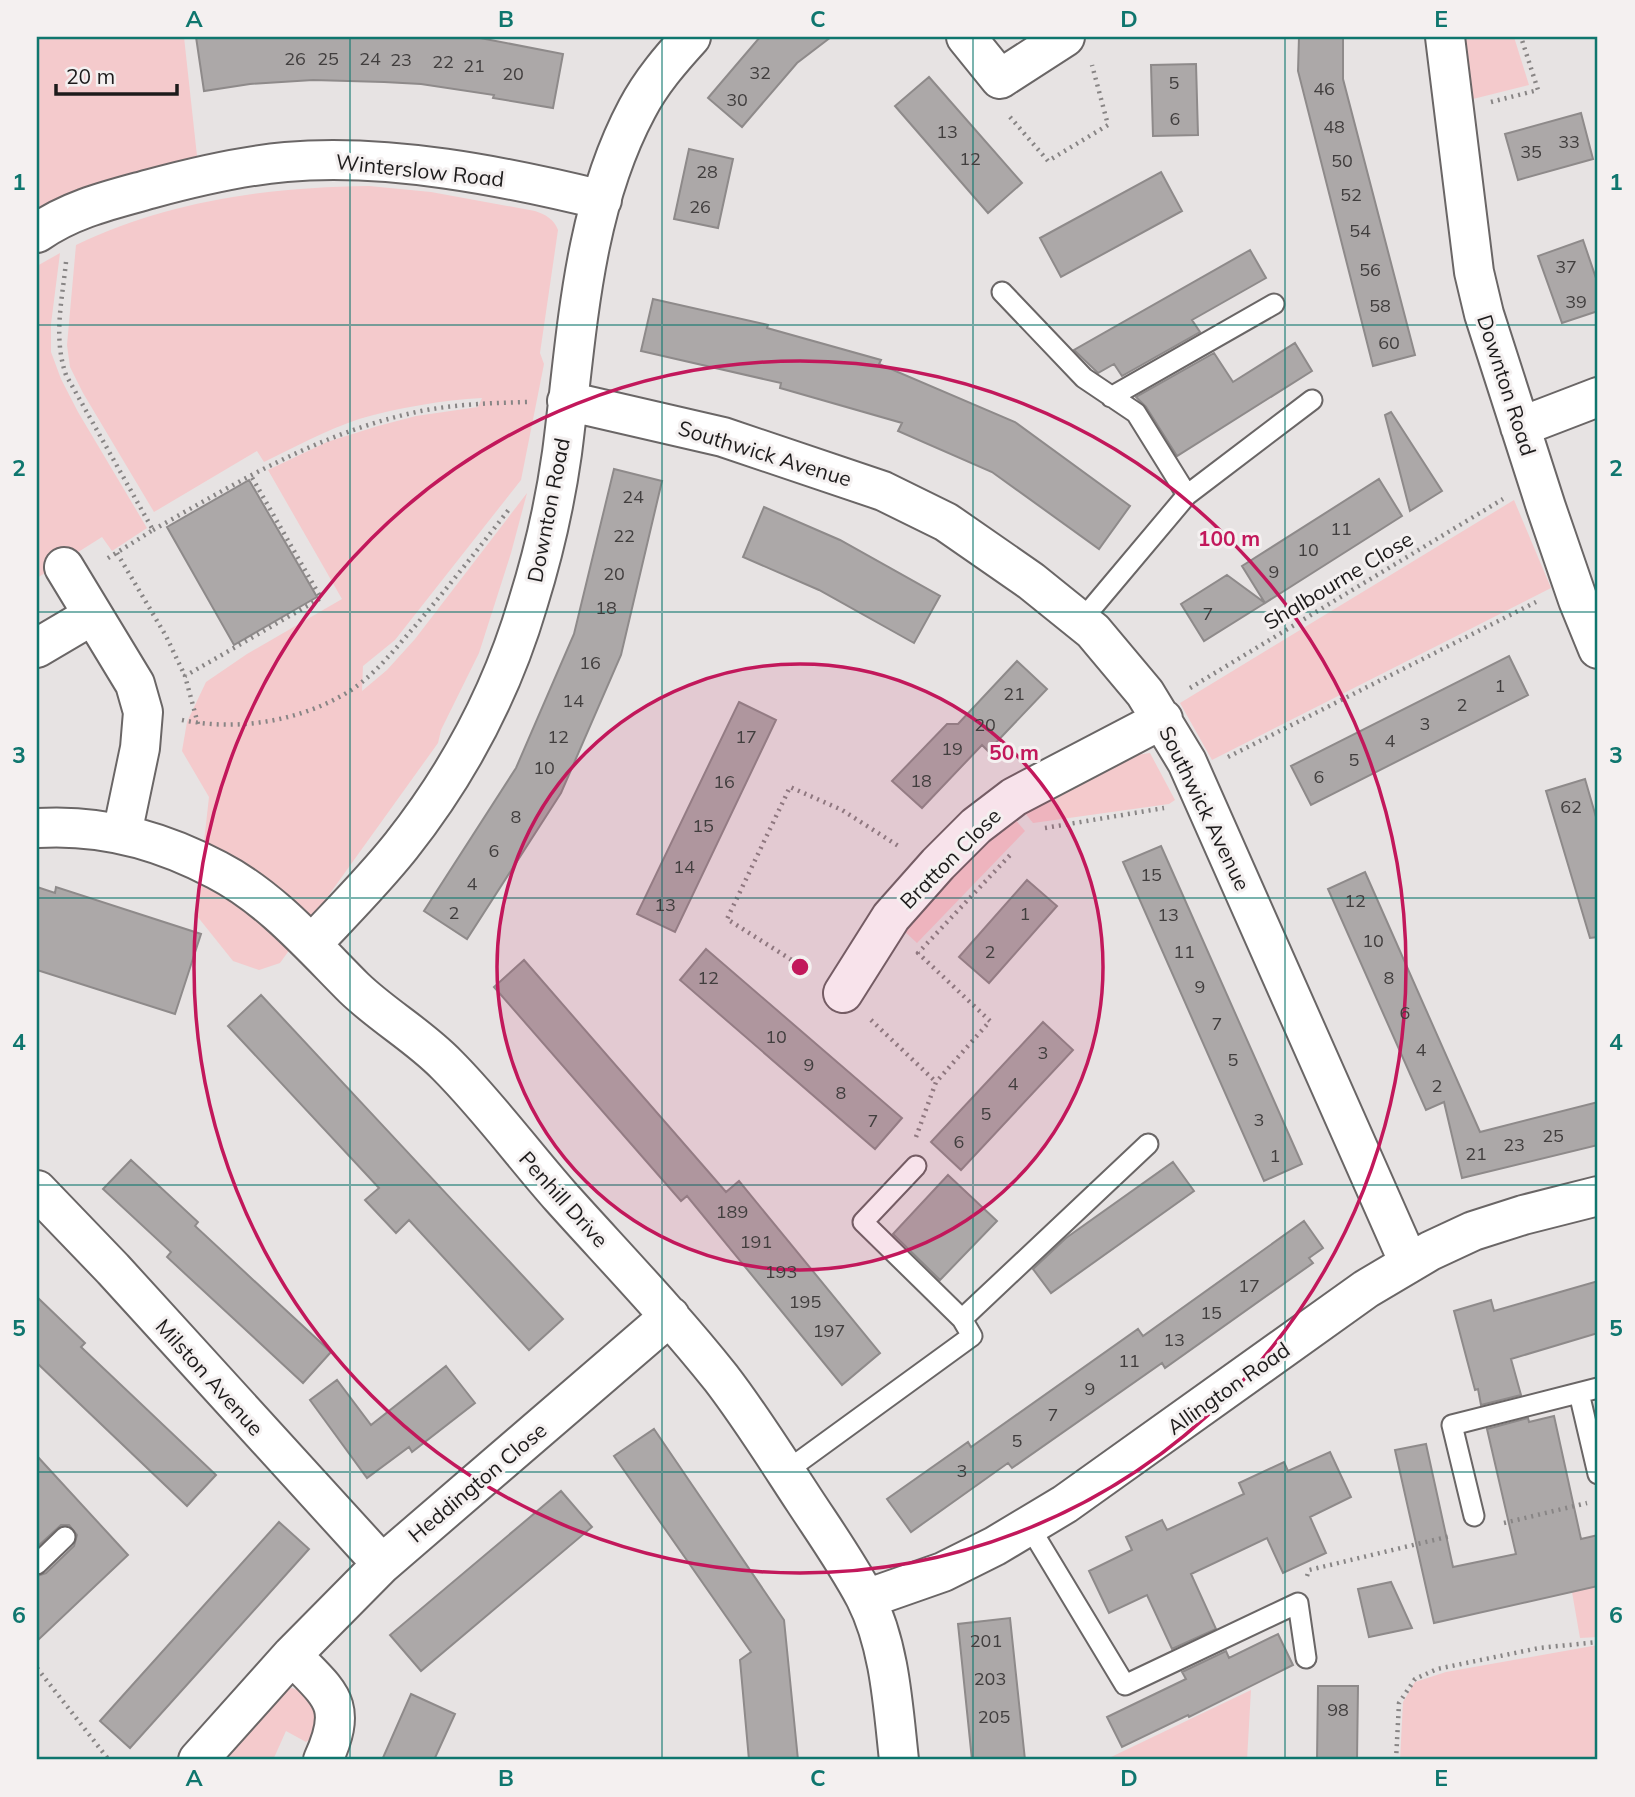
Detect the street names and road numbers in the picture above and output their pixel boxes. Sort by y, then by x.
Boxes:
street label: Winterslow Road [334,148,506,192]
street label: Downton Road [1472,311,1542,459]
street label: Southwick Avenue [675,414,855,492]
street label: Downton Road [521,436,575,584]
street label: Shalbourne Close [1259,525,1417,635]
street label: Southwick Avenue [1154,721,1256,895]
street label: Bratton Close [894,802,1006,914]
street label: Penhill Drive [514,1146,614,1252]
street label: Milston Avenue [151,1313,269,1441]
street label: Allington Road [1162,1336,1294,1440]
street label: Heddington Close [402,1416,552,1548]

